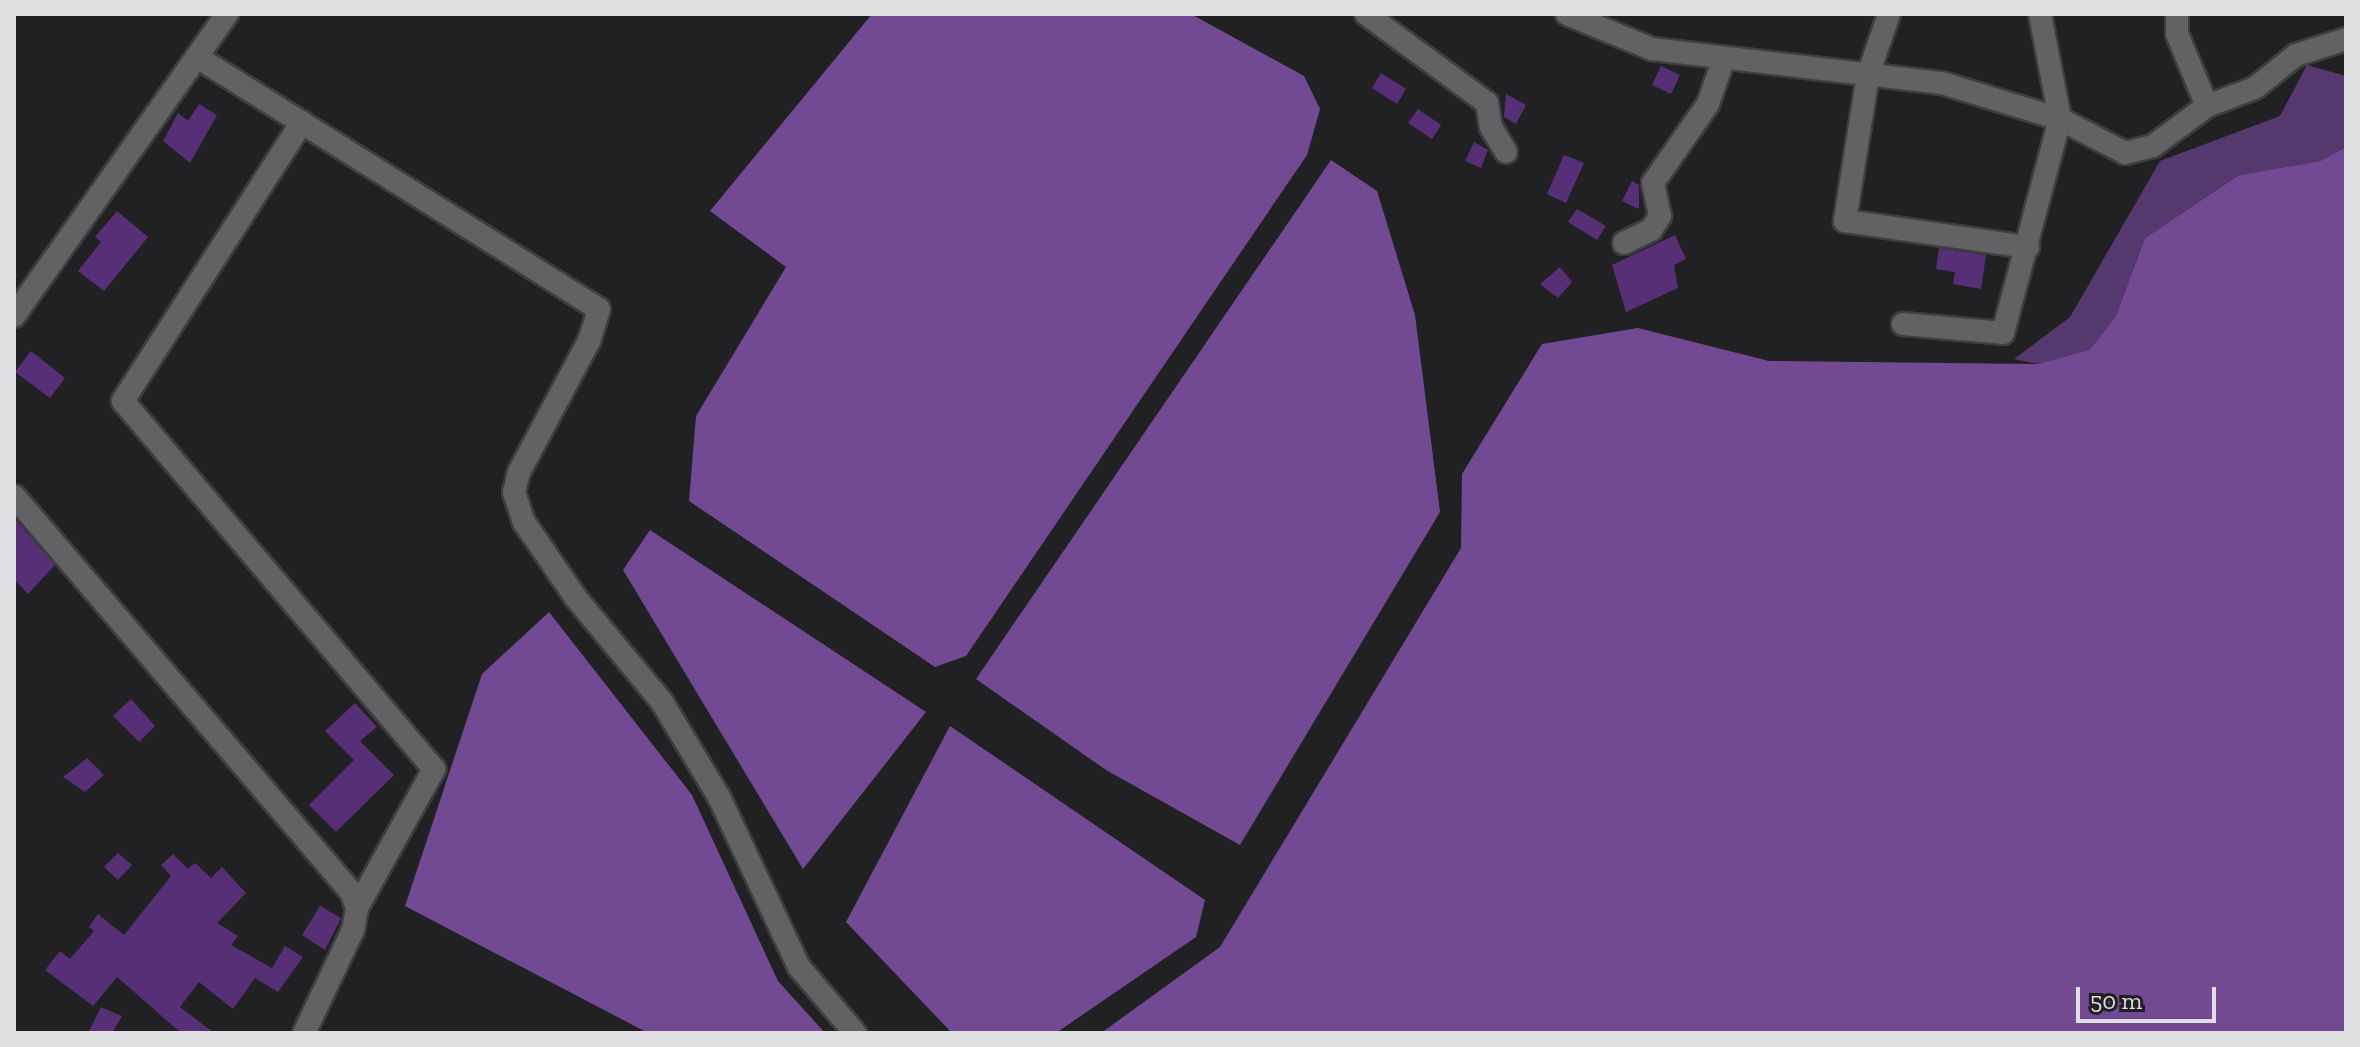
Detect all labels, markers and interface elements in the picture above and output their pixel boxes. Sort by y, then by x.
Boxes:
scale bar [2080,971,2220,1021]
text: 50 m [2090,986,2142,1015]

